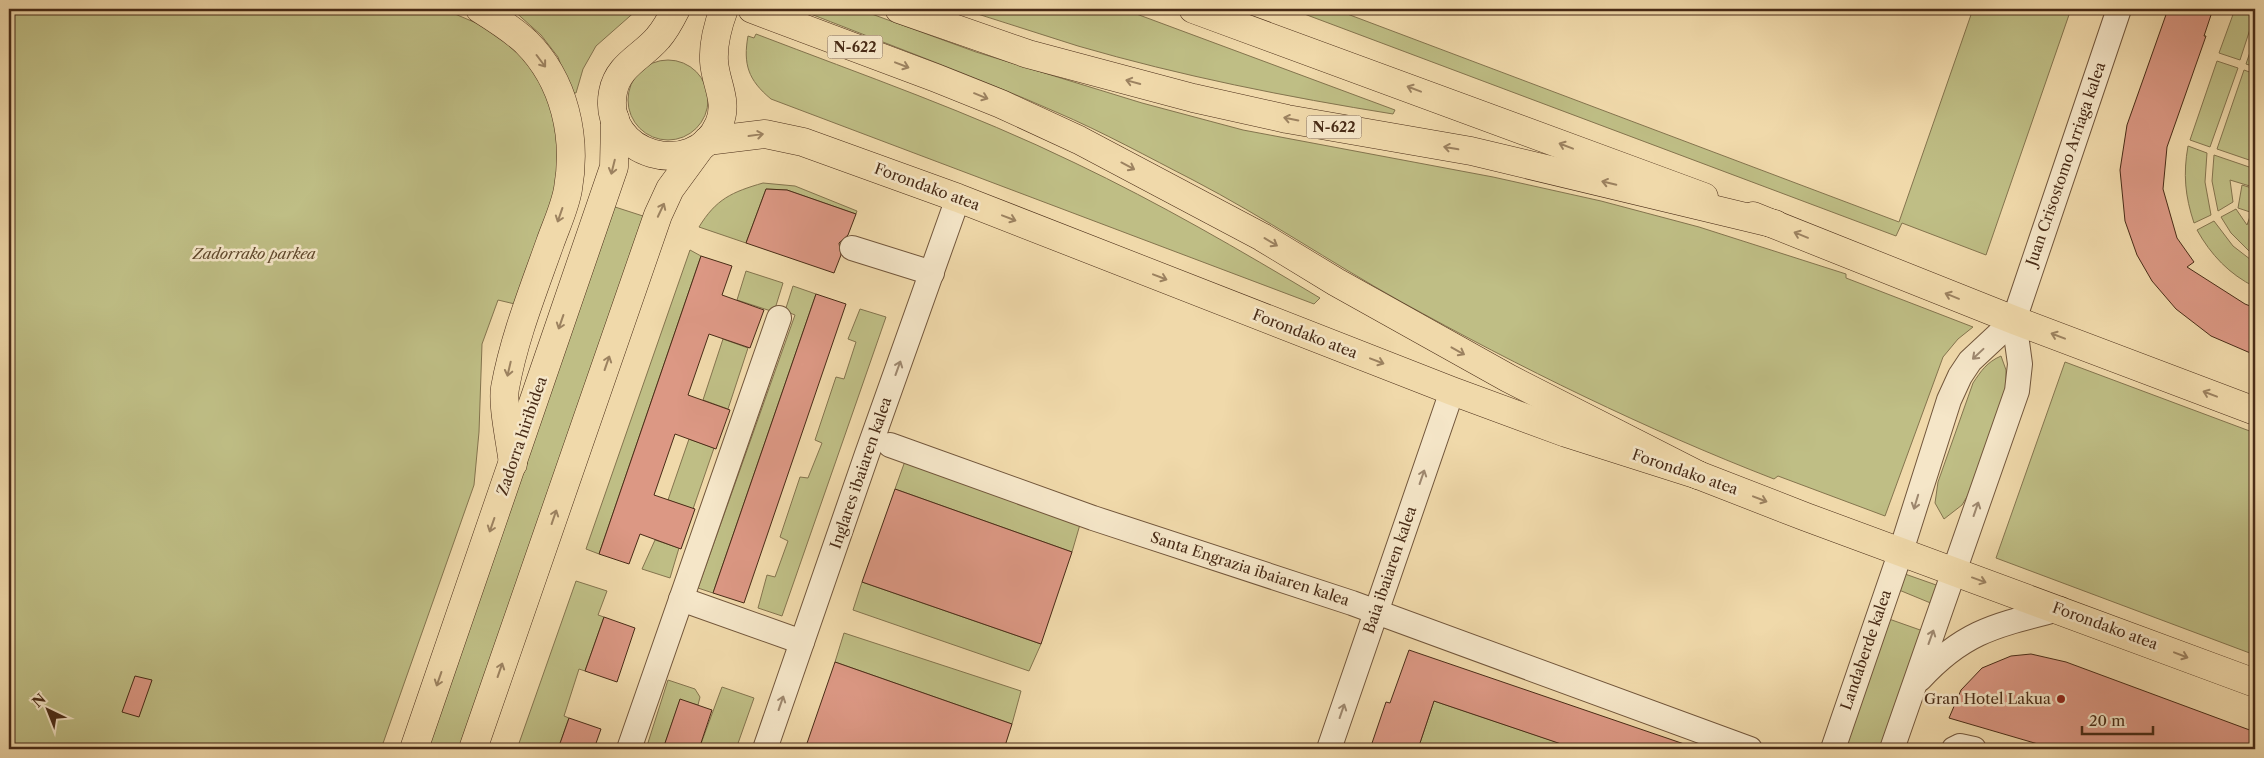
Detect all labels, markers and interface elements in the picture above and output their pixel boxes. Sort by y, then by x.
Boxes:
road number: N-622 [828,36,882,58]
one-way arrow [535,54,546,67]
street label: Juan Crisostomo Arriaga kalea [2021,59,2109,270]
one-way arrow [894,61,909,70]
one-way arrow [1125,77,1141,86]
one-way arrow [1407,84,1422,93]
one-way arrow [973,92,988,101]
one-way arrow [1283,114,1299,124]
road number: N-622 [1306,115,1362,138]
one-way arrow [747,130,763,140]
one-way arrow [1559,141,1574,150]
one-way arrow [1443,142,1459,152]
one-way arrow [608,159,617,175]
street label: Forondako atea [872,159,983,214]
one-way arrow [1120,161,1134,171]
one-way arrow [1602,178,1618,187]
one-way arrow [656,203,666,218]
one-way arrow [555,207,564,222]
one-way arrow [1000,214,1016,223]
one-way arrow [1794,230,1809,239]
one-way arrow [1263,238,1277,248]
park label: Zadorrako parkea [191,244,316,263]
one-way arrow [1152,273,1167,282]
one-way arrow [1945,290,1960,300]
street label: Forondako atea [1250,305,1360,362]
one-way arrow [556,313,565,329]
one-way arrow [2050,331,2066,340]
one-way arrow [1450,346,1465,356]
one-way arrow [1971,348,1984,360]
one-way arrow [603,356,612,371]
one-way arrow [1369,357,1384,367]
one-way arrow [504,361,513,377]
one-way arrow [894,361,903,376]
street label: Zadorra hiribidea [492,374,551,498]
one-way arrow [2202,389,2218,398]
street label: Inglares ibaiaren kalea [826,394,895,551]
street label: Forondako atea [1630,444,1741,499]
one-way arrow [1417,469,1427,485]
one-way arrow [1910,493,1920,509]
one-way arrow [1752,495,1767,504]
one-way arrow [1972,501,1981,517]
street label: Baia ibaiaren kalea [1359,503,1420,636]
one-way arrow [549,509,559,525]
one-way arrow [487,517,496,532]
street label: Santa Engrazia ibaiaren kalea [1148,527,1352,610]
one-way arrow [1971,576,1986,585]
street label: Landaberde kalea [1836,587,1895,713]
street label: Forondako atea [2050,598,2161,653]
one-way arrow [1927,630,1936,645]
one-way arrow [2173,651,2188,660]
one-way arrow [496,663,505,678]
one-way arrow [433,670,443,686]
north arrow [22,686,72,736]
place label: Gran Hotel Lakua [1924,689,2051,708]
text: N [29,690,50,711]
marker: Gran Hotel Lakua [2055,693,2067,705]
one-way arrow [777,696,786,711]
scale bar [2082,703,2153,735]
one-way arrow [1338,704,1347,719]
text: 20 m [2089,711,2125,730]

